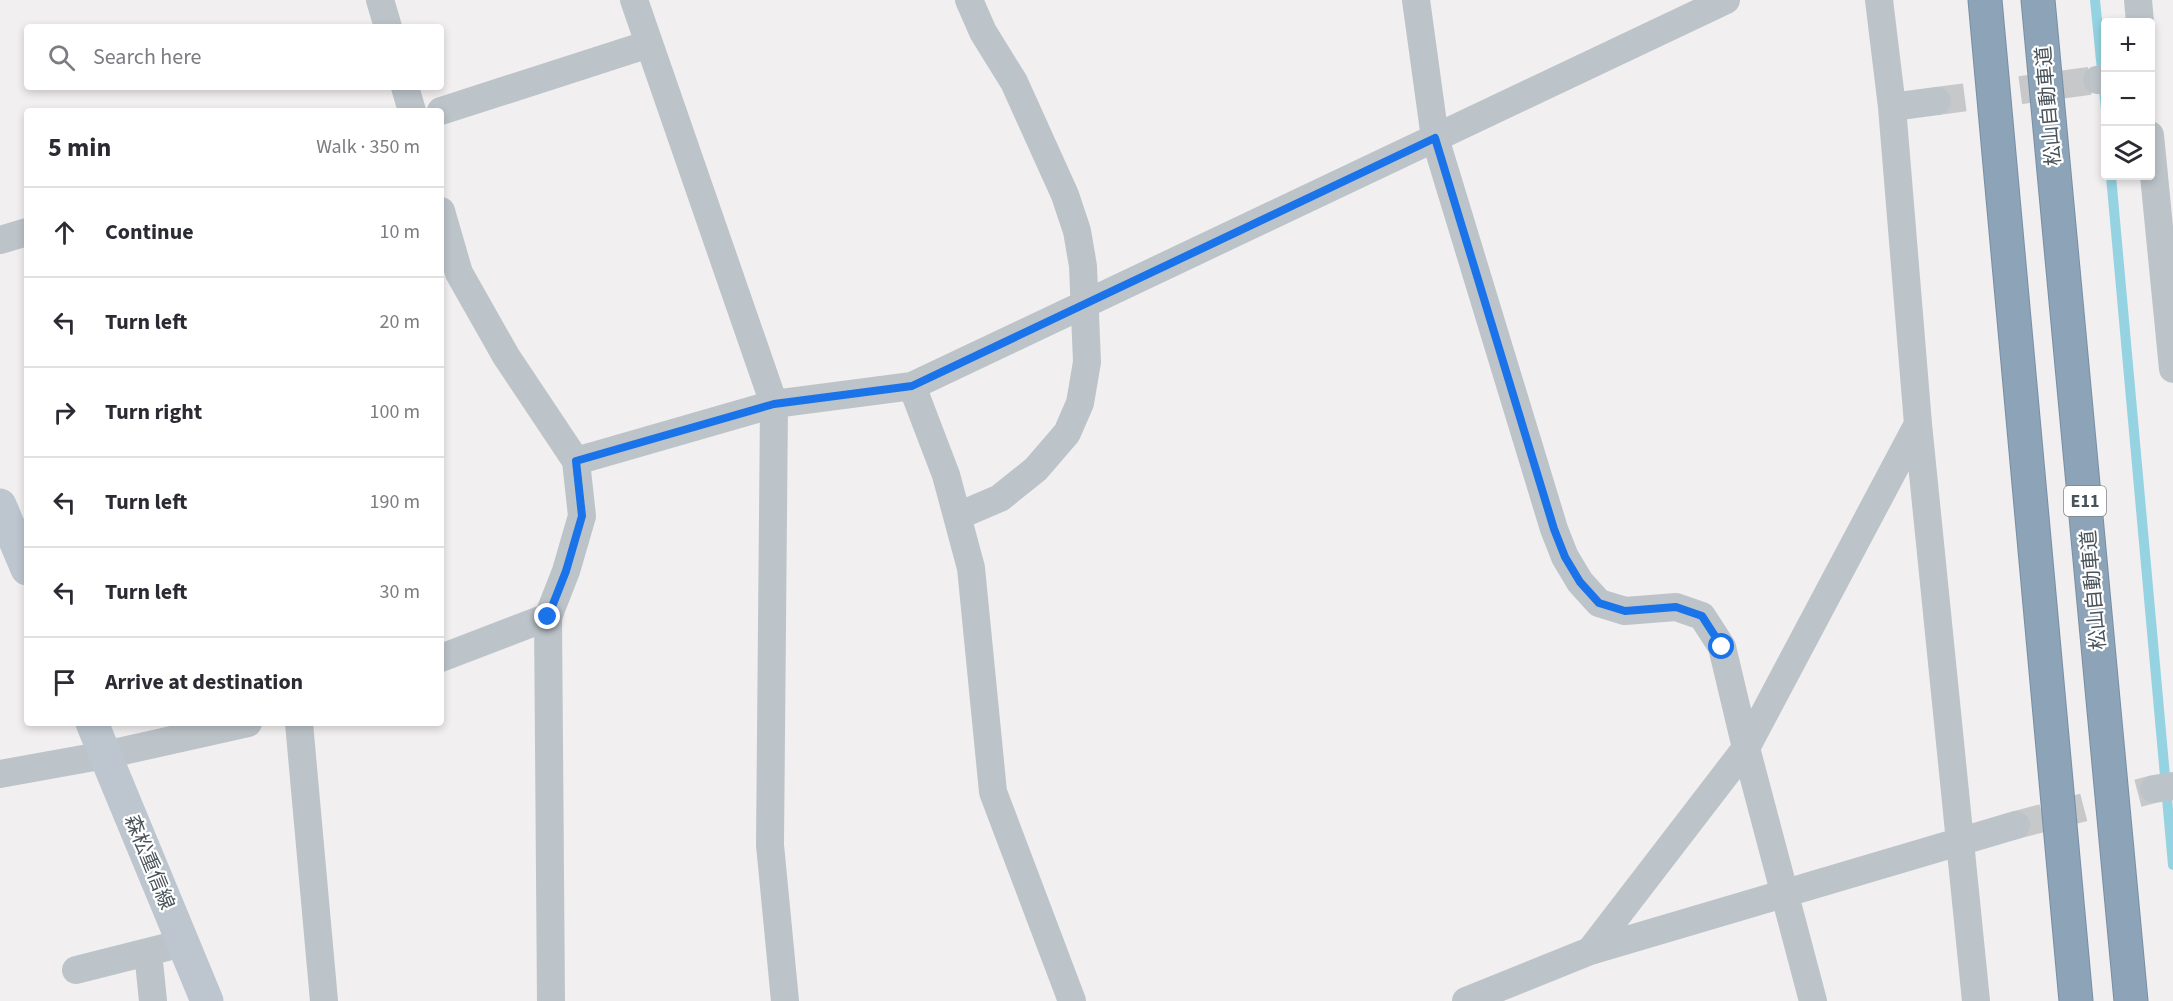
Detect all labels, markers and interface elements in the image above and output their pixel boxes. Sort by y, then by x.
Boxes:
map controls [2101,18,2155,180]
button: + [2101,18,2155,72]
search box [24,24,444,90]
icon: search [45,41,78,74]
text: Search here [93,41,201,73]
street label: 松山自動車道 [2030,45,2068,167]
button: − [2101,72,2155,126]
button: layers [2101,126,2155,180]
text: 5 min [48,129,111,166]
text: Walk · 350 m [316,133,420,161]
icon: ahead [48,216,81,249]
text: Continue [105,216,194,248]
text: 10 m [380,218,420,246]
icon: left [48,306,81,339]
text: Turn left [105,306,187,338]
text: 20 m [380,308,420,336]
icon: right [48,396,81,429]
text: Turn right [105,396,202,428]
text: 100 m [370,398,420,426]
icon: left [48,486,81,519]
text: Turn left [105,486,187,518]
road number: E11 [2064,486,2106,516]
text: 190 m [370,488,420,516]
street label: 松山自動車道 [2075,529,2113,651]
icon: left [48,576,81,609]
text: Turn left [105,576,187,608]
text: 30 m [380,578,420,606]
route end [534,603,560,629]
route start [1708,633,1734,659]
icon: arrive [48,666,81,699]
text: Arrive at destination [105,666,303,698]
street label: 森松重信線 [117,811,181,914]

